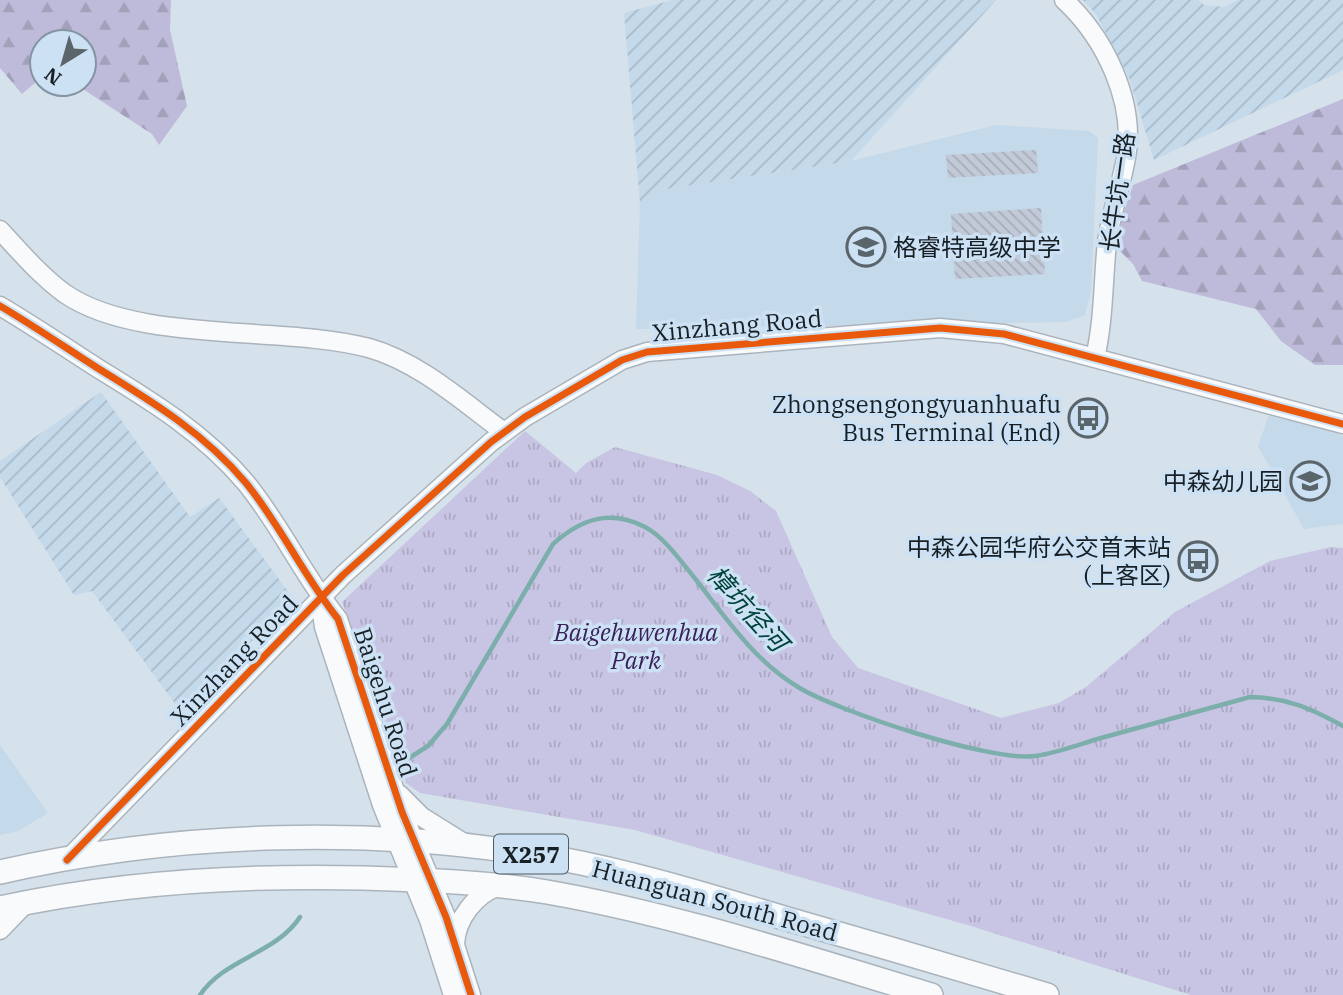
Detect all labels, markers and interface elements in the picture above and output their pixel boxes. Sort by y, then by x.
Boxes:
north arrow [28,28,98,98]
text: N [40,62,66,91]
street label: 长牛坑一路 [1093,130,1141,254]
school or university icon: 格睿特高级中学 [845,226,887,268]
place label: 格睿特高级中学 [893,231,1061,263]
street label: Xinzhang Road [651,302,823,348]
place label: Zhongsengongyuanhuafu Bus Terminal (End) [772,388,1061,448]
bus stop icon: Zhongsengongyuanhuafu Bus Terminal (End) [1067,397,1109,439]
school or university icon: 中森幼儿园 [1289,460,1331,502]
place label: 中森幼儿园 [1163,465,1283,497]
place label: 中森公园华府公交首末站 (上客区) [907,531,1171,591]
bus stop icon: 中森公园华府公交首末站 (上客区) [1177,540,1219,582]
water label: 樟坑径河 [701,558,799,662]
street label: Xinzhang Road [163,588,305,732]
park label: Baigehuwenhua Park [553,616,718,676]
street label: Baigehu Road [347,623,425,781]
road number: X257 [494,834,568,874]
street label: Huanguan South Road [589,852,841,948]

